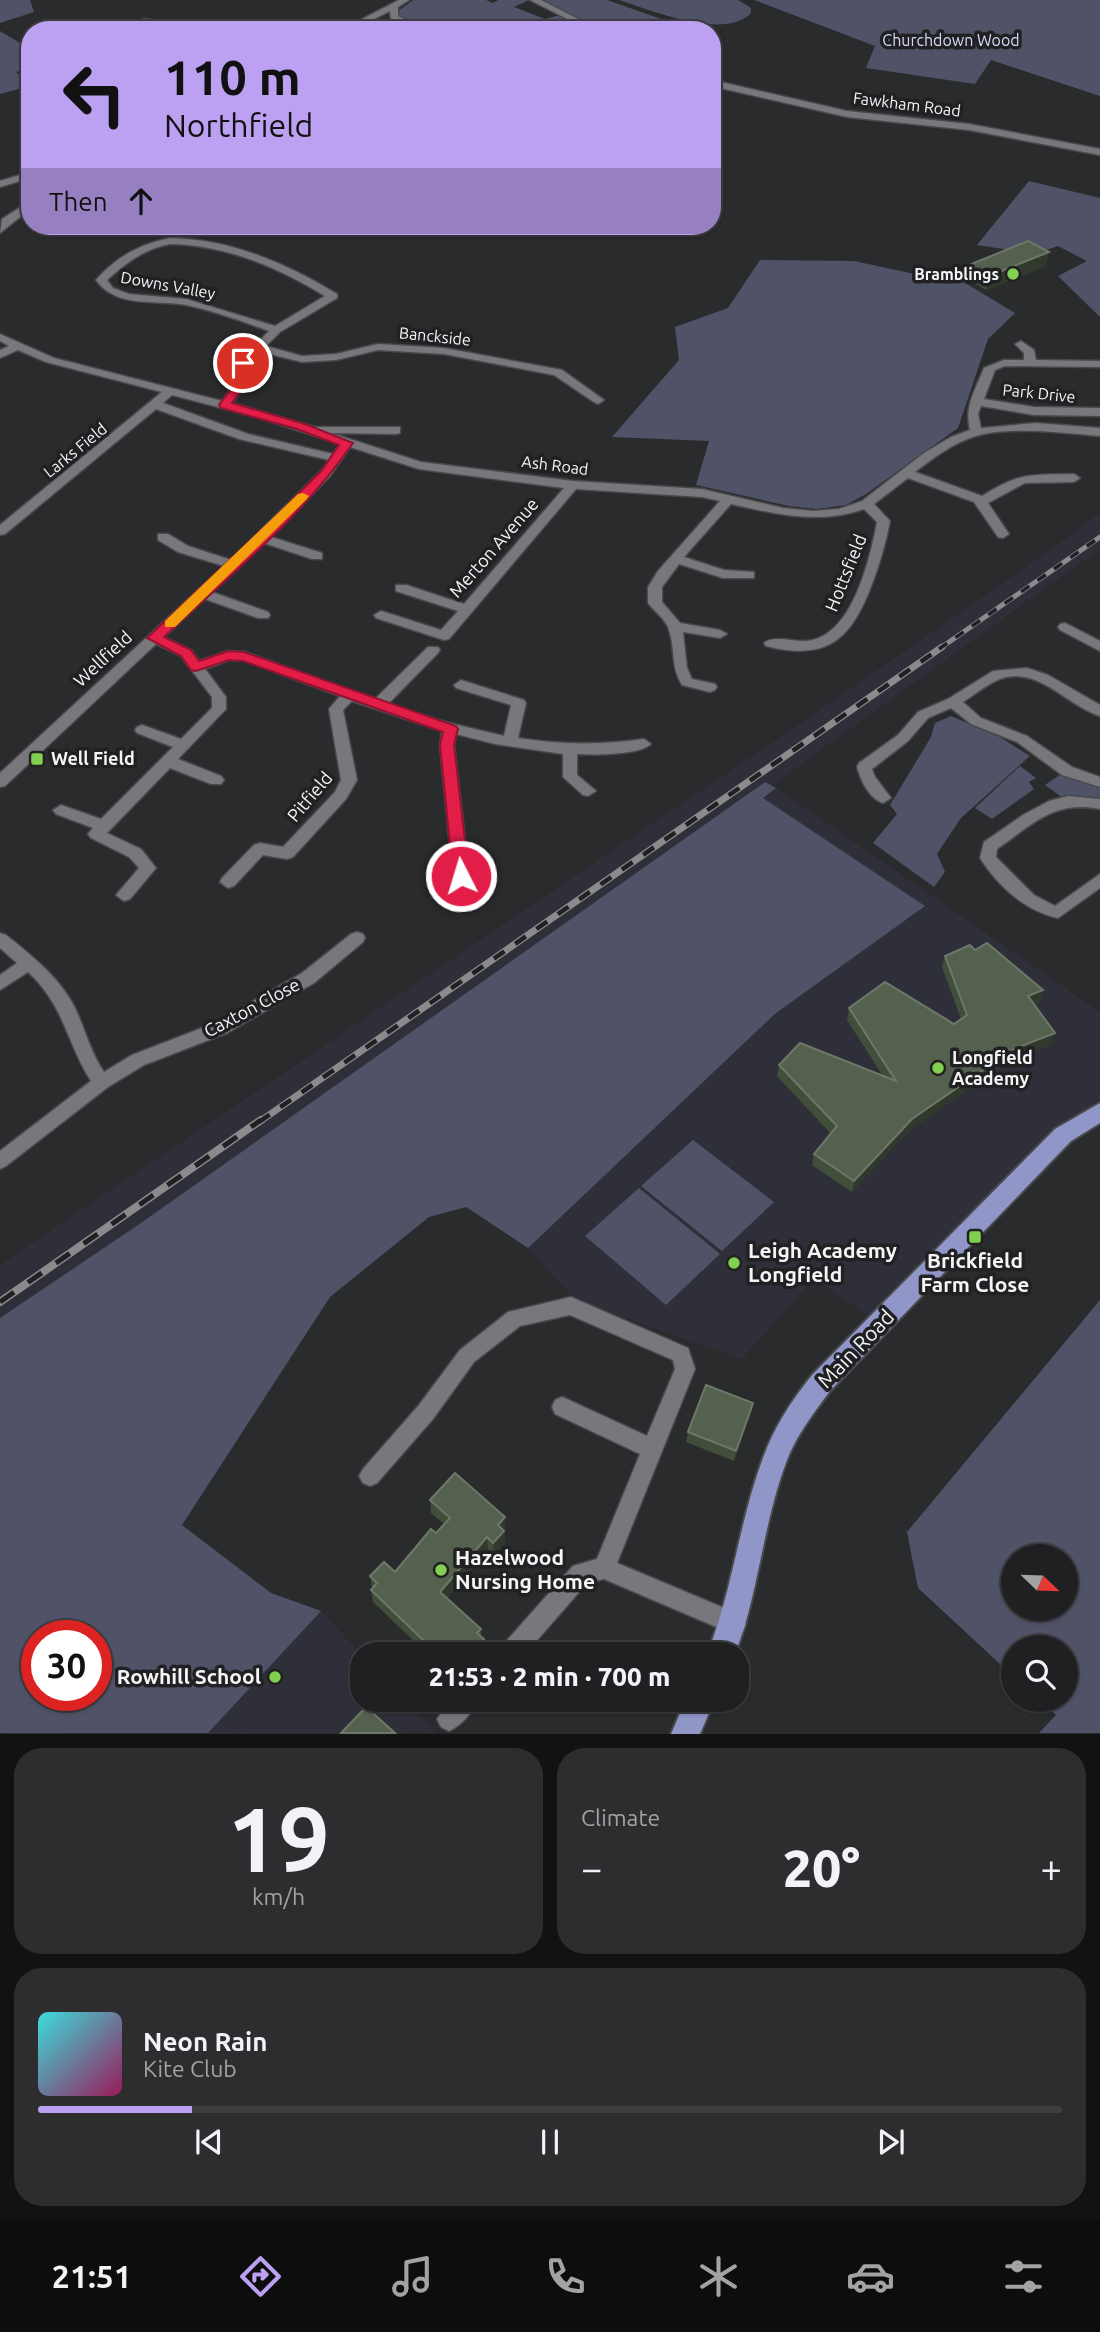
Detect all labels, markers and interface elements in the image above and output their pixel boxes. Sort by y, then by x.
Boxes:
park label: Churchdown Wood [882,31,1020,49]
icon: left [49,49,140,140]
text: 110 m [164,49,301,104]
street label: Fawkham Road [852,88,962,120]
text: Northfield [164,107,313,143]
icon: ahead [122,182,160,220]
text: Then [49,187,108,216]
place label: Bramblings [914,265,999,283]
marker: Bramblings [1005,266,1021,282]
street label: Downs Valley [119,268,217,302]
street label: Banckside [398,323,472,349]
pin [213,333,273,393]
icon: arrive [224,344,262,382]
street label: Park Drive [1002,380,1076,406]
street label: Larks Field [40,419,110,481]
street label: Ash Road [521,452,589,478]
street label: Merton Avenue [445,494,542,601]
street label: Hottsfield [821,531,870,614]
street label: Wellfield [69,626,136,690]
place label: Well Field [51,748,135,768]
marker: Well Field [29,751,45,767]
street label: Pitfield [283,767,336,825]
position arrow [424,839,498,913]
street label: Caxton Close [200,974,303,1041]
place label: Longfield Academy [952,1047,1033,1088]
marker: Longfield Academy [930,1060,946,1076]
marker: Brickfield Farm Close [967,1229,983,1245]
place label: Leigh Academy Longfield [748,1238,897,1286]
place label: Brickfield Farm Close [921,1248,1029,1296]
marker: Leigh Academy Longfield [726,1255,742,1271]
street label: Main Road [812,1304,898,1392]
north arrow [1001,1544,1078,1620]
map controls [1001,1544,1078,1712]
place label: Hazelwood Nursing Home [455,1545,595,1593]
marker: Hazelwood Nursing Home [433,1562,449,1578]
speed limit sign: 30 [21,1620,112,1711]
button: search [1001,1635,1078,1712]
text: 21:53 · 2 min · 700 m [429,1662,670,1691]
place label: Rowhill School [117,1664,261,1688]
marker: Rowhill School [267,1669,283,1685]
text: 19 [227,1787,330,1889]
text: Climate [581,1805,660,1830]
text: 20° [783,1839,860,1897]
text: − [581,1847,602,1889]
text: + [1041,1847,1062,1889]
text: km/h [252,1884,305,1909]
text: Neon Rain [143,2027,268,2056]
text: Kite Club [143,2056,237,2081]
icon: previous [190,2123,228,2161]
icon: pause [531,2123,569,2161]
icon: next [872,2123,910,2161]
icon: directions [236,2252,285,2301]
icon: music [388,2252,437,2301]
icon: phone [541,2252,590,2301]
icon: climate [694,2252,743,2301]
icon: car [846,2252,895,2301]
icon: filters [999,2252,1048,2301]
text: 21:51 [52,2258,132,2294]

